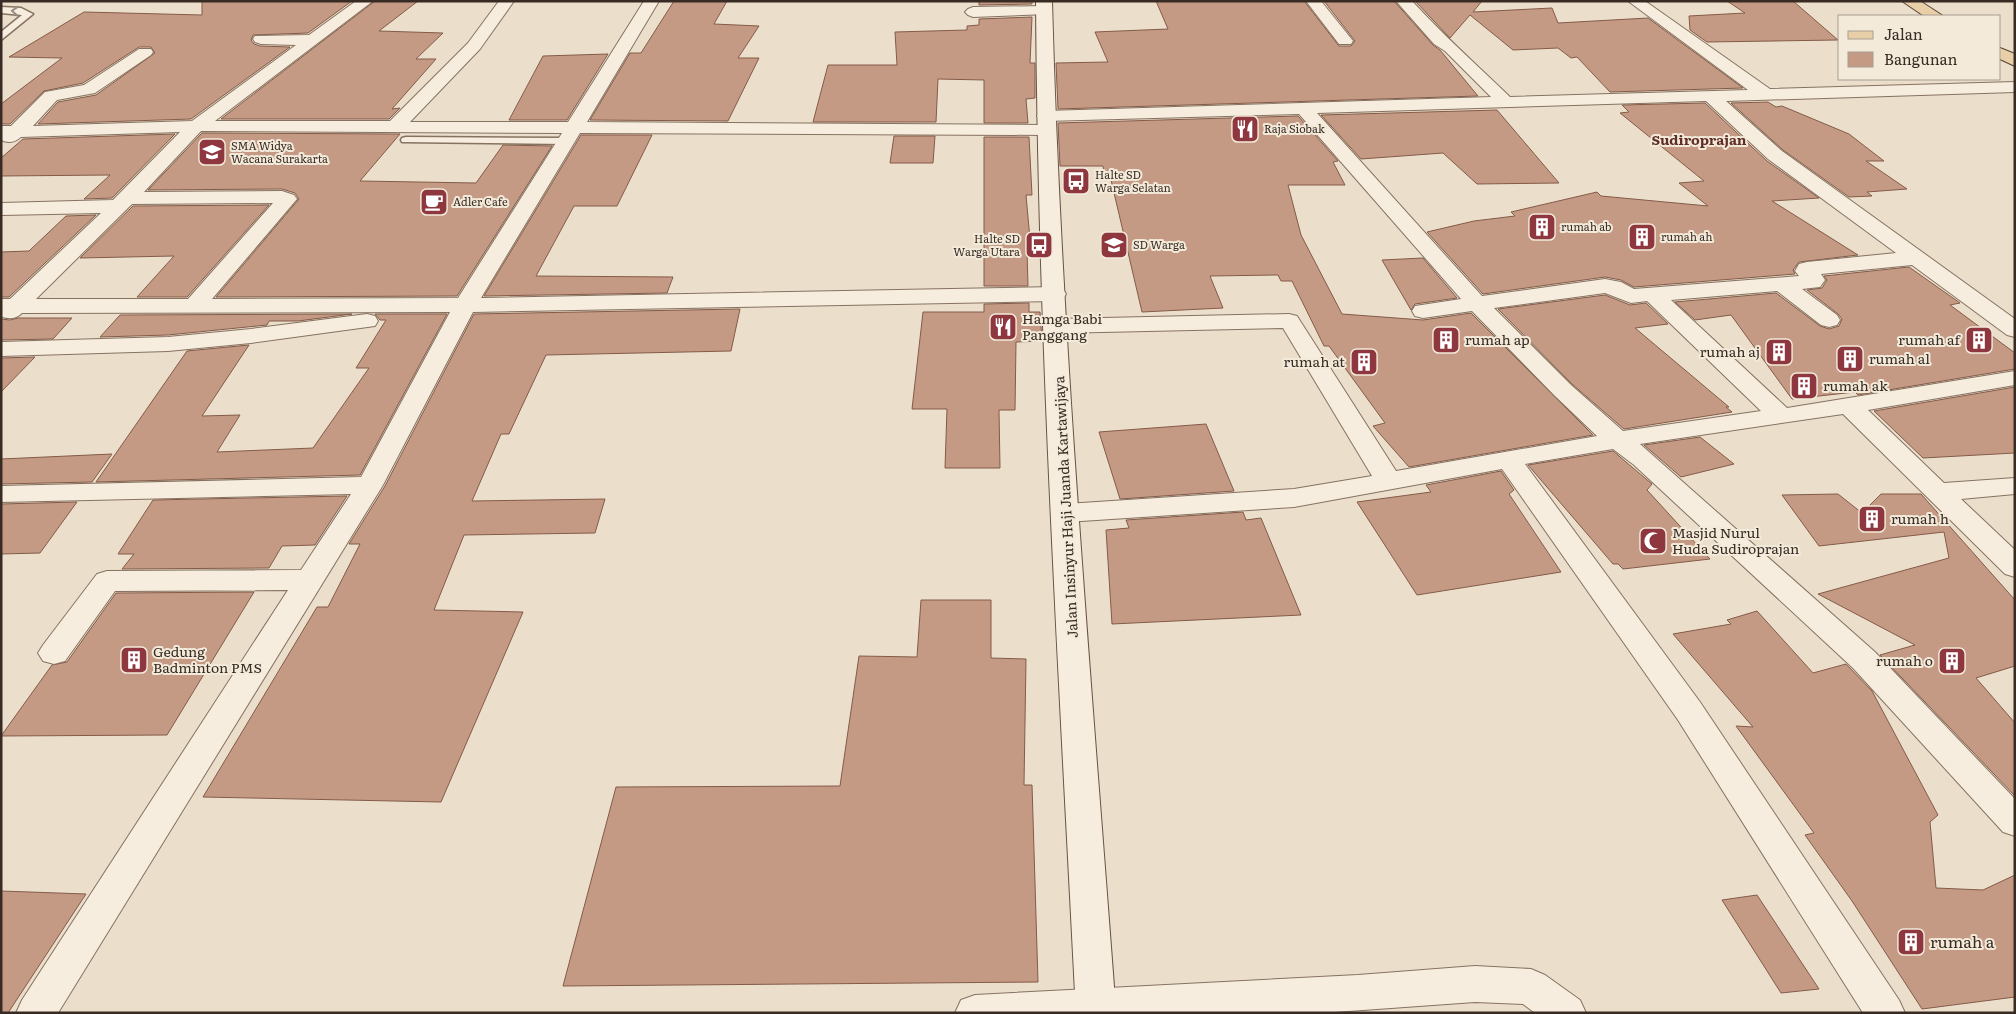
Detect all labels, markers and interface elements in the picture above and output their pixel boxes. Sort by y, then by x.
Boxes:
one-way arrow [11,6,19,17]
legend [1838,15,2001,80]
text: Jalan [1884,22,1923,45]
text: Bangunan [1884,47,1958,70]
restaurant icon: Raja Siobak [1230,114,1260,144]
place label: Raja Siobak [1264,120,1325,136]
district label: Sudiroprajan [1651,129,1747,149]
school or university icon: SMA Widya Wacana Surakarta [197,137,227,167]
place label: SMA Widya Wacana Surakarta [231,137,328,166]
bus stop icon: Halte SD Warga Selatan [1061,166,1091,196]
place label: Halte SD Warga Selatan [1095,166,1171,195]
cafe icon: Adler Cafe [419,187,449,217]
place label: Adler Cafe [453,193,508,209]
building icon: rumah ab [1527,212,1557,242]
place label: rumah ab [1561,218,1612,234]
building icon: rumah ah [1627,222,1657,252]
place label: rumah ah [1661,228,1712,244]
place label: Halte SD Warga Utara [953,230,1020,259]
bus stop icon: Halte SD Warga Utara [1024,230,1054,260]
school or university icon: SD Warga [1099,230,1129,260]
place label: SD Warga [1133,236,1185,252]
place label: Hamga Babi Panggang [1022,308,1103,344]
restaurant icon: Hamga Babi Panggang [988,312,1018,342]
building icon: rumah ap [1431,325,1461,355]
building icon: rumah af [1964,325,1994,355]
place label: rumah ap [1465,329,1530,349]
place label: rumah af [1898,329,1962,349]
building icon: rumah aj [1764,337,1794,367]
place label: rumah aj [1700,341,1760,361]
building icon: rumah al [1835,344,1865,374]
building icon: rumah at [1349,347,1379,377]
place label: rumah al [1869,348,1930,368]
place label: rumah at [1284,351,1345,371]
building icon: rumah ak [1789,371,1819,401]
street label: Jalan Insinyur Haji Juanda Kartawijaya [1048,375,1082,638]
place label: rumah ak [1823,375,1888,395]
building icon: rumah h [1857,504,1887,534]
place label: rumah h [1891,508,1949,528]
place label: Masjid Nurul Huda Sudiroprajan [1672,522,1799,558]
mosque icon: Masjid Nurul Huda Sudiroprajan [1638,526,1668,556]
place label: Gedung Badminton PMS [153,641,262,677]
building icon: Gedung Badminton PMS [119,645,149,675]
building icon: rumah o [1937,646,1967,676]
place label: rumah o [1876,650,1933,670]
building icon: rumah a [1896,927,1926,957]
place label: rumah a [1930,929,1995,953]

